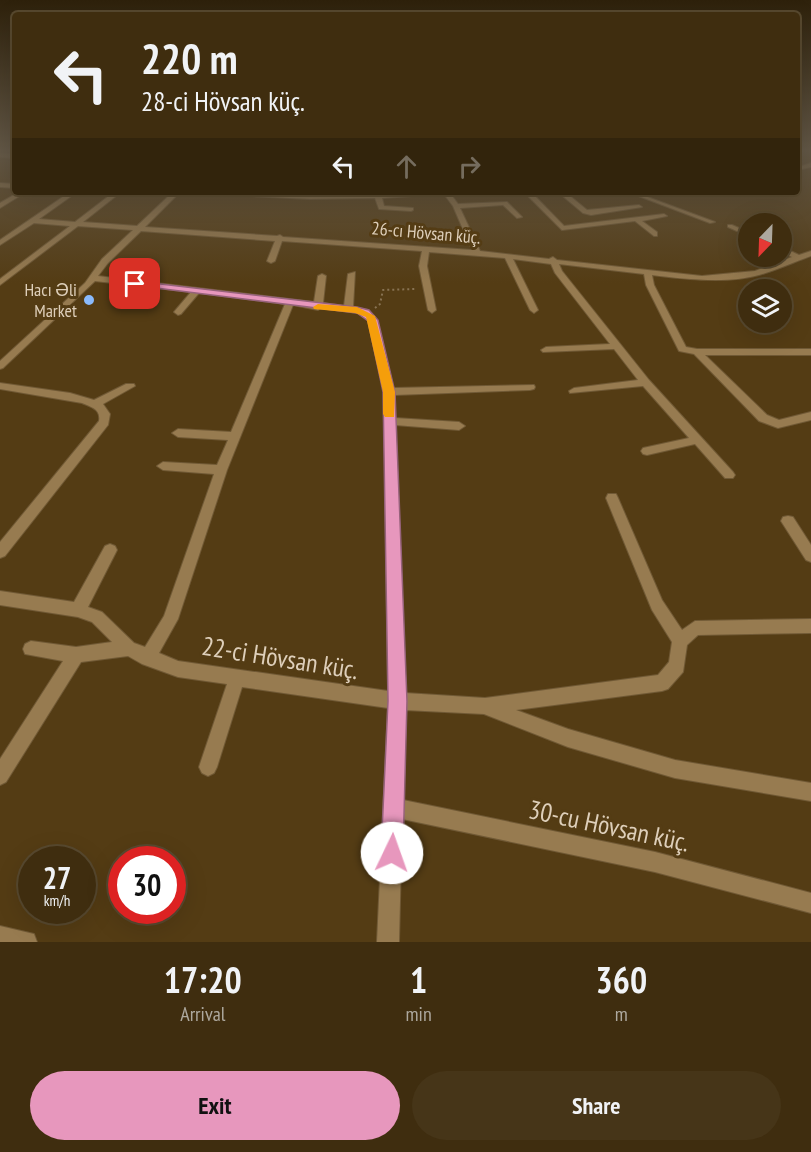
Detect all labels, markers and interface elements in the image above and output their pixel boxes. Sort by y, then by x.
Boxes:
text: 220 m [141,31,238,86]
icon: left [42,36,120,114]
text: 28-ci Hövsan küç. [141,84,305,118]
icon: left [327,150,360,183]
icon: ahead [390,150,423,183]
icon: right [453,150,486,183]
north arrow [738,213,792,267]
map controls [738,213,792,333]
street label: 26-cı Hövsan küç. [371,216,481,249]
pin [109,258,160,309]
icon: arrive [118,267,151,300]
place label: Hacı Əli Market [24,278,77,322]
button: layers [738,279,792,333]
marker: Hacı Əli Market [82,293,96,307]
street label: 22-ci Hövsan küç. [200,629,361,686]
street label: 30-cu Hövsan küç. [526,792,692,859]
position arrow [360,821,424,885]
speed limit sign: 30 [108,846,186,924]
text: 27 [43,858,71,897]
text: km/h [44,891,70,910]
text: 17:20 [164,956,242,1003]
text: 1 [410,956,427,1003]
text: 360 [596,956,647,1003]
text: Arrival [180,1001,225,1027]
text: min [406,1001,432,1027]
text: m [615,1001,628,1027]
button: Exit [30,1071,400,1140]
button: Share [412,1071,781,1140]

